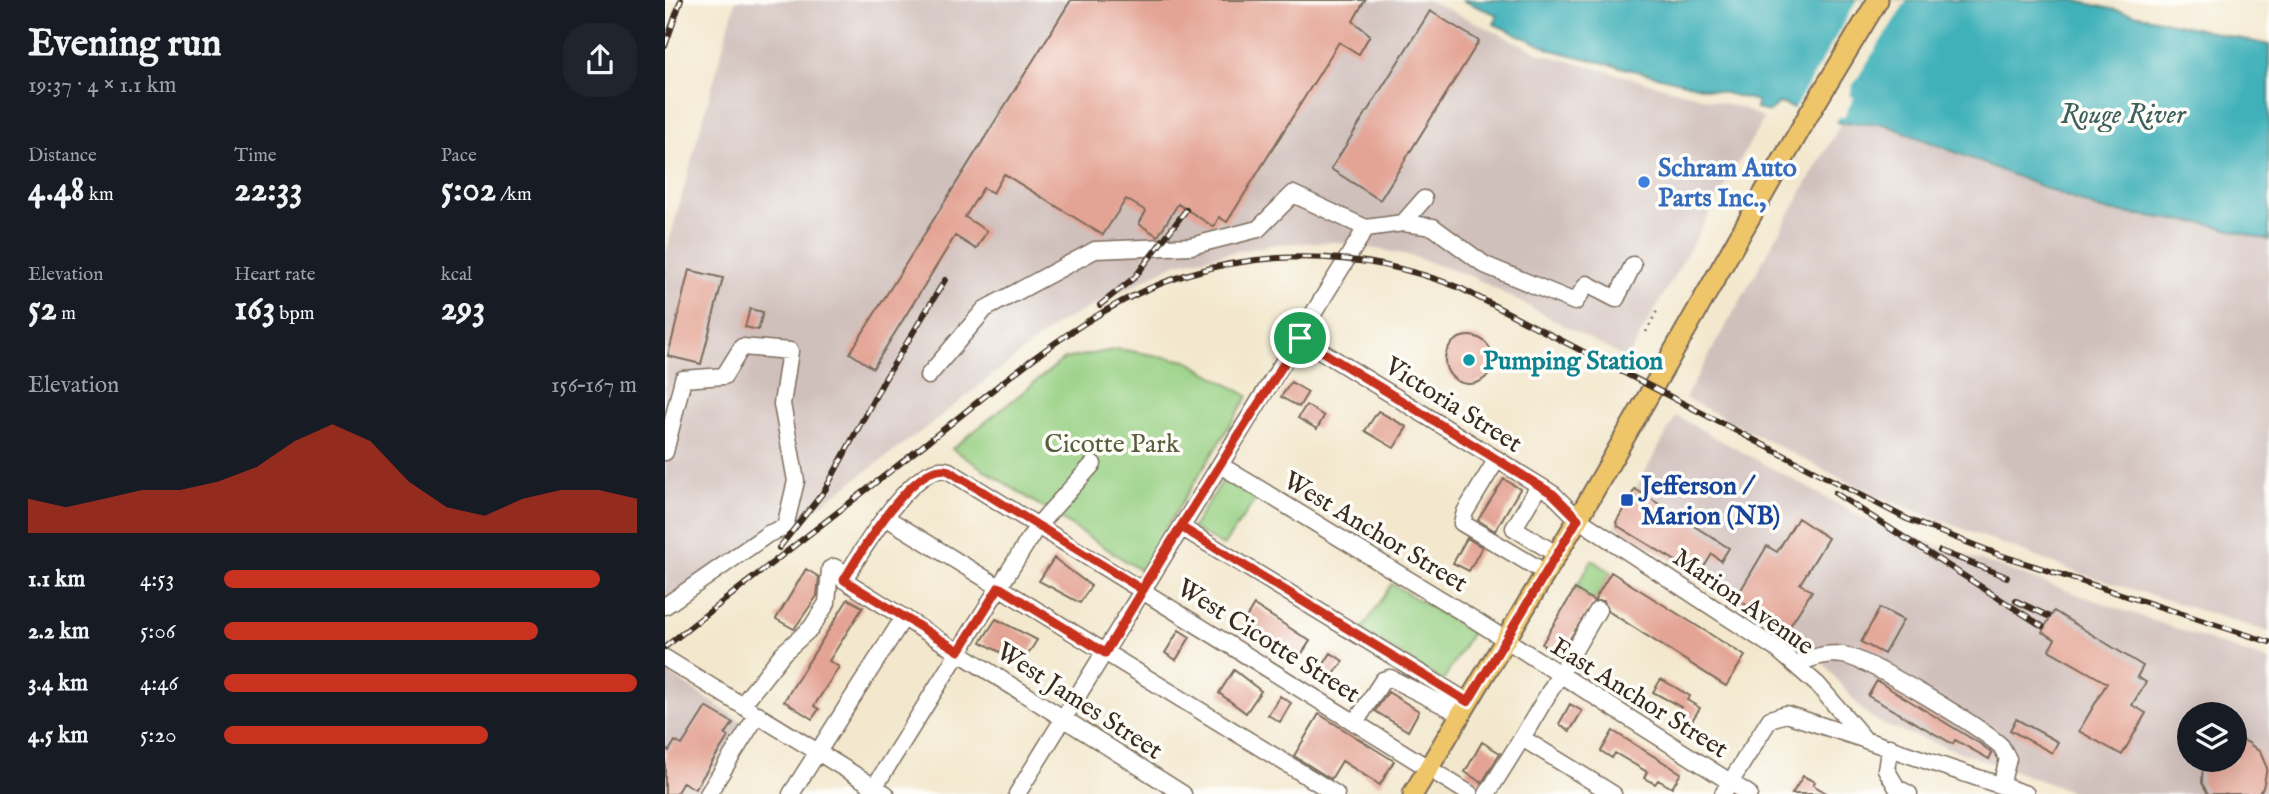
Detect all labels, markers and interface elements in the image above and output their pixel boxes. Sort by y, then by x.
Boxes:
text: Evening run [28,21,222,69]
button: share [563,23,637,97]
text: 19:37 · 4 × 1.1 km [28,71,177,100]
water label: Rouge River [2060,98,2187,133]
text: Distance [28,144,97,168]
text: Time [234,144,277,168]
text: Pace [441,144,477,168]
place label: Schram Auto Parts Inc., [1658,152,1797,215]
text: 4.48 [28,168,85,213]
text: 22:33 [234,168,303,213]
text: 5:02 [441,168,496,213]
marker: Schram Auto Parts Inc., [1636,174,1652,190]
text: km [85,183,114,207]
text: /km [496,183,532,207]
text: Elevation [28,263,103,287]
text: Heart rate [234,263,315,287]
text: kcal [441,263,472,287]
text: 52 [28,287,57,332]
text: 163 [234,287,275,332]
text: 293 [441,287,485,332]
text: m [57,302,76,326]
text: bpm [275,302,314,326]
pin [1270,308,1330,368]
icon: arrive [1281,319,1319,357]
place label: Pumping Station [1483,345,1663,378]
street label: Victoria Street [1378,349,1528,461]
marker: Pumping Station [1461,352,1477,368]
text: Elevation [28,371,119,400]
text: 156–167 m [551,371,637,400]
park label: Cicotte Park [1044,428,1181,461]
street label: West Anchor Street [1277,464,1473,600]
place label: Jefferson / Marion (NB) [1638,470,1780,533]
marker: Jefferson / Marion (NB) [1619,492,1635,508]
street label: Marion Avenue [1666,541,1820,663]
text: 1.1 km [28,565,85,594]
text: 4:53 [140,565,174,594]
street label: West Cicotte Street [1171,572,1366,711]
text: 2.2 km [28,617,90,646]
text: 5:06 [140,617,175,646]
street label: East Anchor Street [1544,630,1734,766]
street label: West James Street [990,635,1169,767]
text: 3.4 km [28,669,88,698]
text: 4:46 [140,669,178,698]
map controls [2177,702,2247,772]
button: layers [2177,702,2247,772]
text: 4.5 km [28,721,88,750]
text: 5:20 [140,721,177,750]

